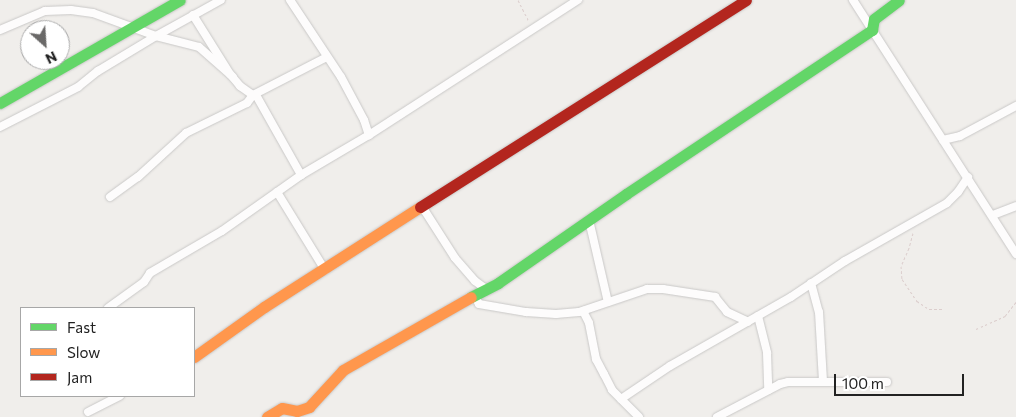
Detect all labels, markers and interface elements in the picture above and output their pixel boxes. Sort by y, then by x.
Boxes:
north arrow [20,20,70,70]
text: N [43,48,60,68]
legend [20,307,195,397]
text: Fast [67,318,96,336]
text: Slow [67,343,100,361]
scale bar [836,364,966,396]
text: Jam [67,368,92,386]
text: 100 m [842,374,884,392]

